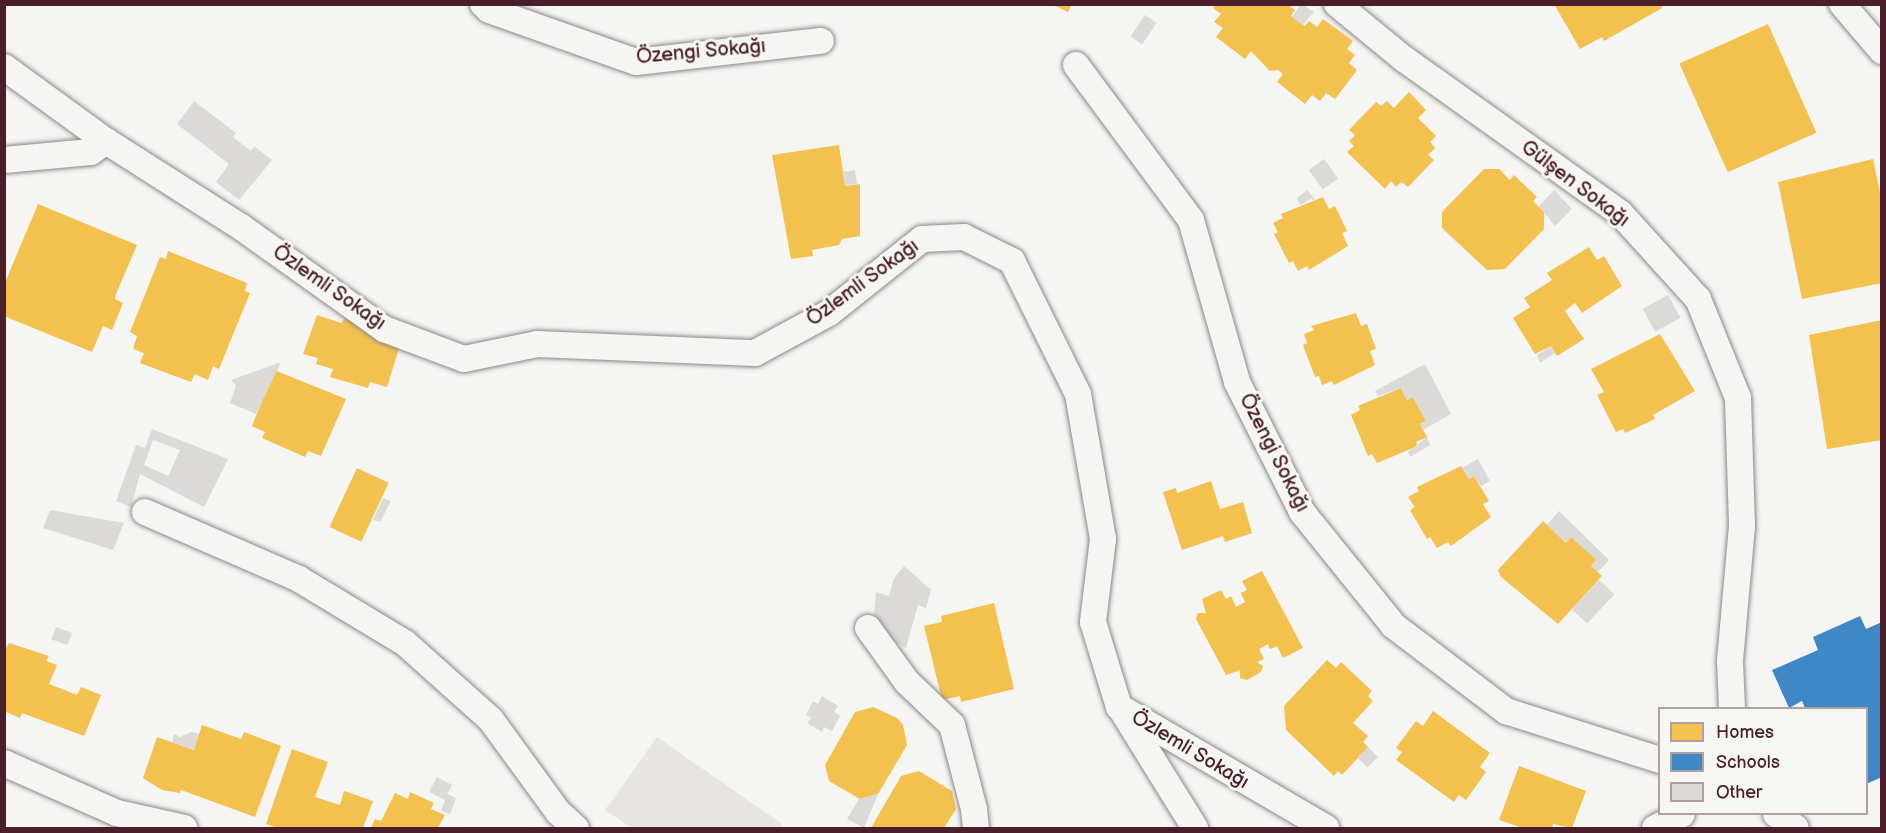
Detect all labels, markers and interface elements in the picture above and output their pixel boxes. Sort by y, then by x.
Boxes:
street label: Özengi Sokağı [635,34,767,70]
street label: Gülşen Sokağı [1516,135,1634,233]
street label: Özlemli Sokağı [802,234,924,332]
street label: Özlemli Sokağı [268,240,390,336]
street label: Özengi Sokağı [1234,390,1314,516]
street label: Özlemli Sokağı [1127,705,1253,795]
legend [1658,707,1868,815]
text: Homes [1716,722,1774,743]
text: Schools [1716,752,1780,773]
text: Other [1716,782,1762,803]

